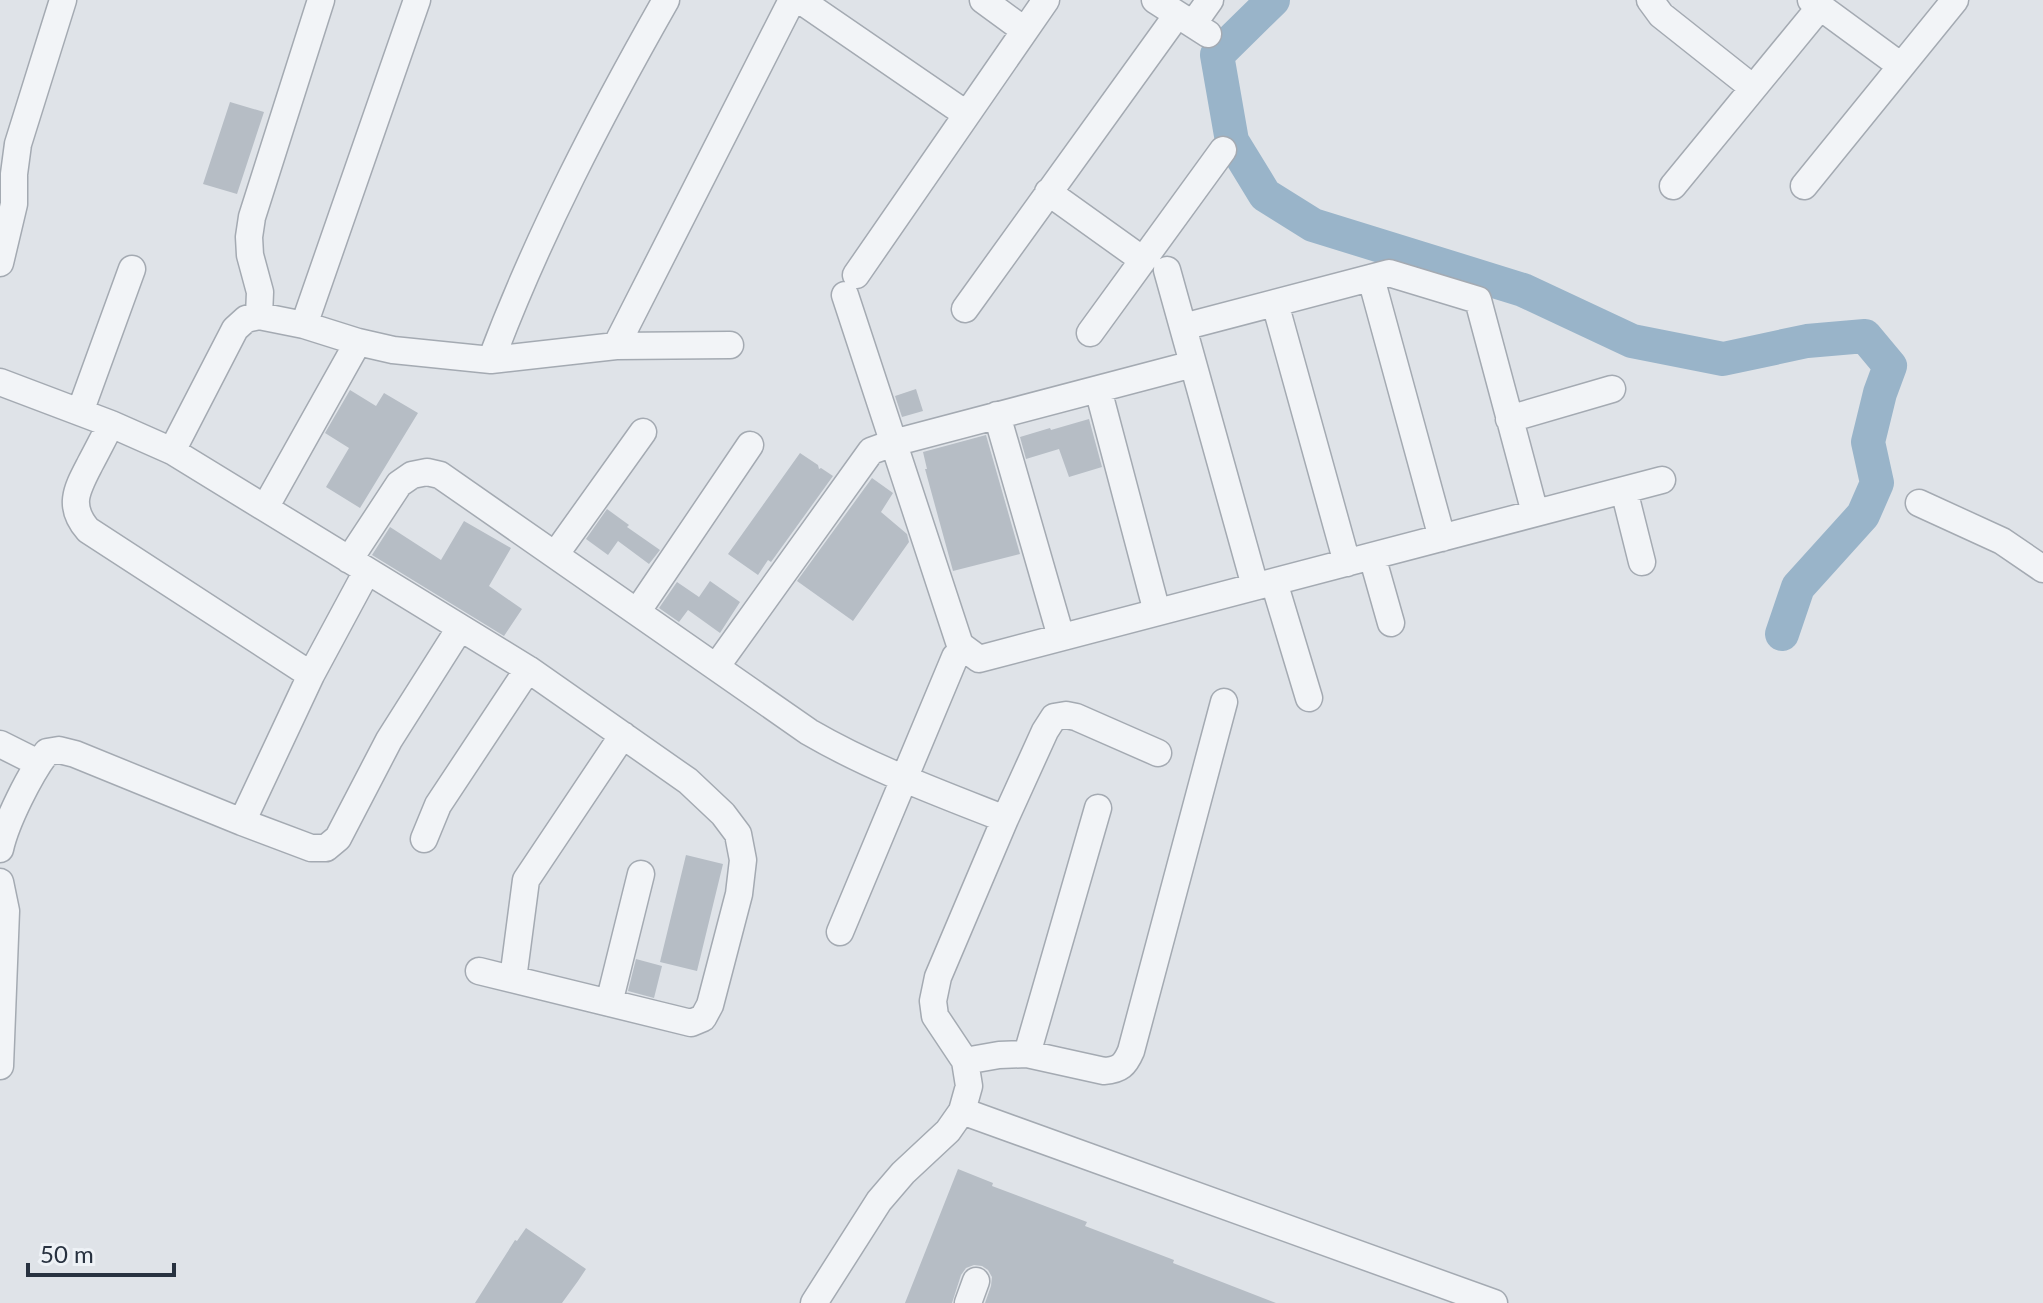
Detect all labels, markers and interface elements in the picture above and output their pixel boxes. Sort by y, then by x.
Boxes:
scale bar [28,1227,174,1277]
text: 50 m [40,1239,94,1268]

